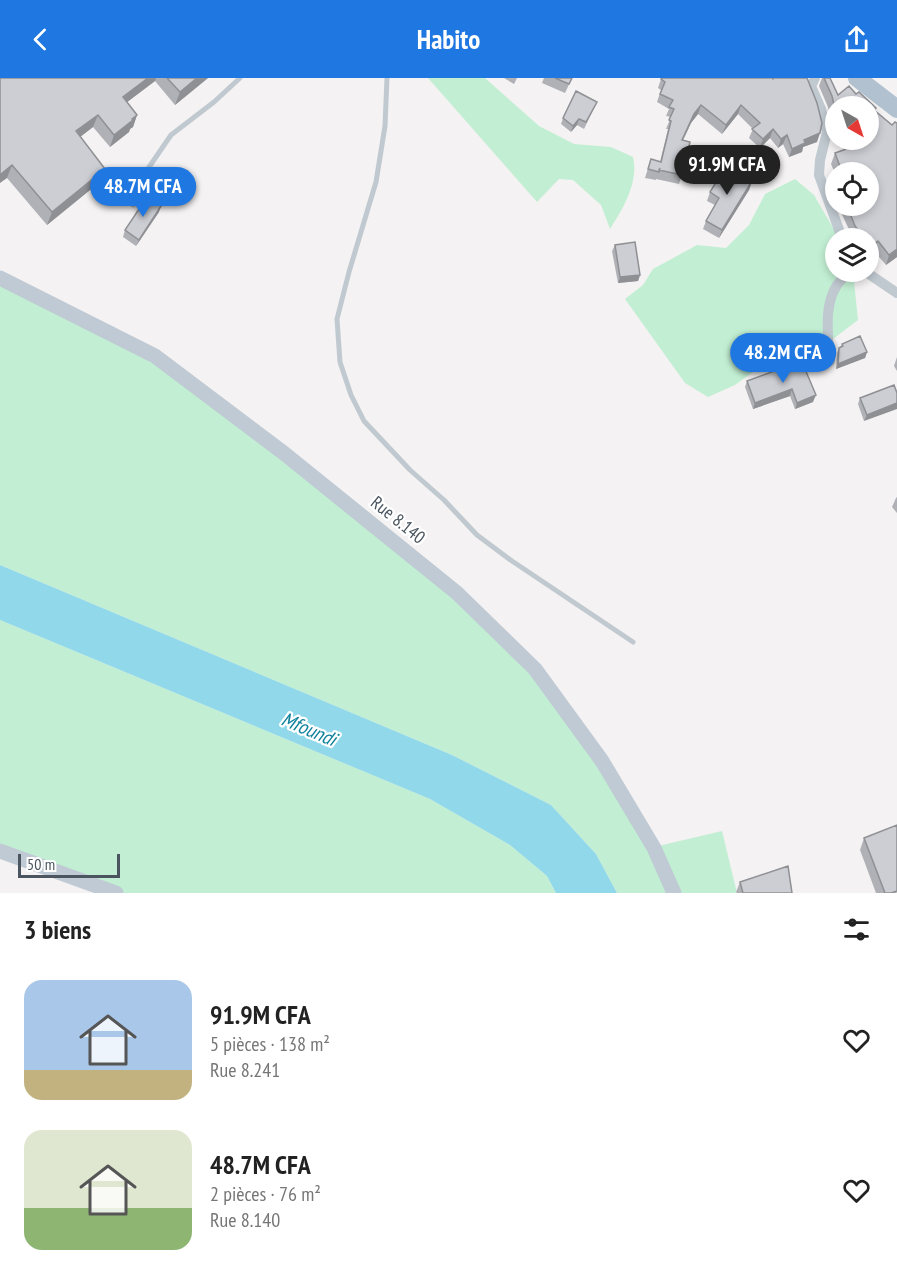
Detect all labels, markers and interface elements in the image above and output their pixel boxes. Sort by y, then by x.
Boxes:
text: Habito [417,22,480,56]
icon: back [24,23,57,56]
icon: share [840,23,873,56]
north arrow [825,96,879,150]
map controls [825,96,879,282]
pin: 91.9M CFA [658,145,796,196]
text: 91.9M CFA [688,151,766,177]
button: locate [825,162,879,216]
pin: 48.7M CFA [74,167,212,218]
text: 48.7M CFA [104,173,182,199]
button: layers [825,228,879,282]
pin: 48.2M CFA [714,333,852,384]
text: 48.2M CFA [744,339,822,365]
street label: Rue 8.140 [366,491,430,548]
water label: Mfoundi [278,706,343,753]
scale bar [18,851,120,878]
text: 50 m [27,854,55,874]
text: 3 biens [24,913,91,946]
icon: filters [840,913,873,946]
text: 91.9M CFA [210,998,311,1031]
icon: home [72,1004,144,1076]
icon: heart [840,1024,873,1057]
text: 5 pièces · 138 m² [210,1031,330,1057]
text: Rue 8.241 [210,1057,280,1083]
text: 48.7M CFA [210,1148,311,1181]
icon: home [72,1154,144,1226]
icon: heart [840,1174,873,1207]
text: 2 pièces · 76 m² [210,1181,321,1207]
text: Rue 8.140 [210,1207,280,1233]

